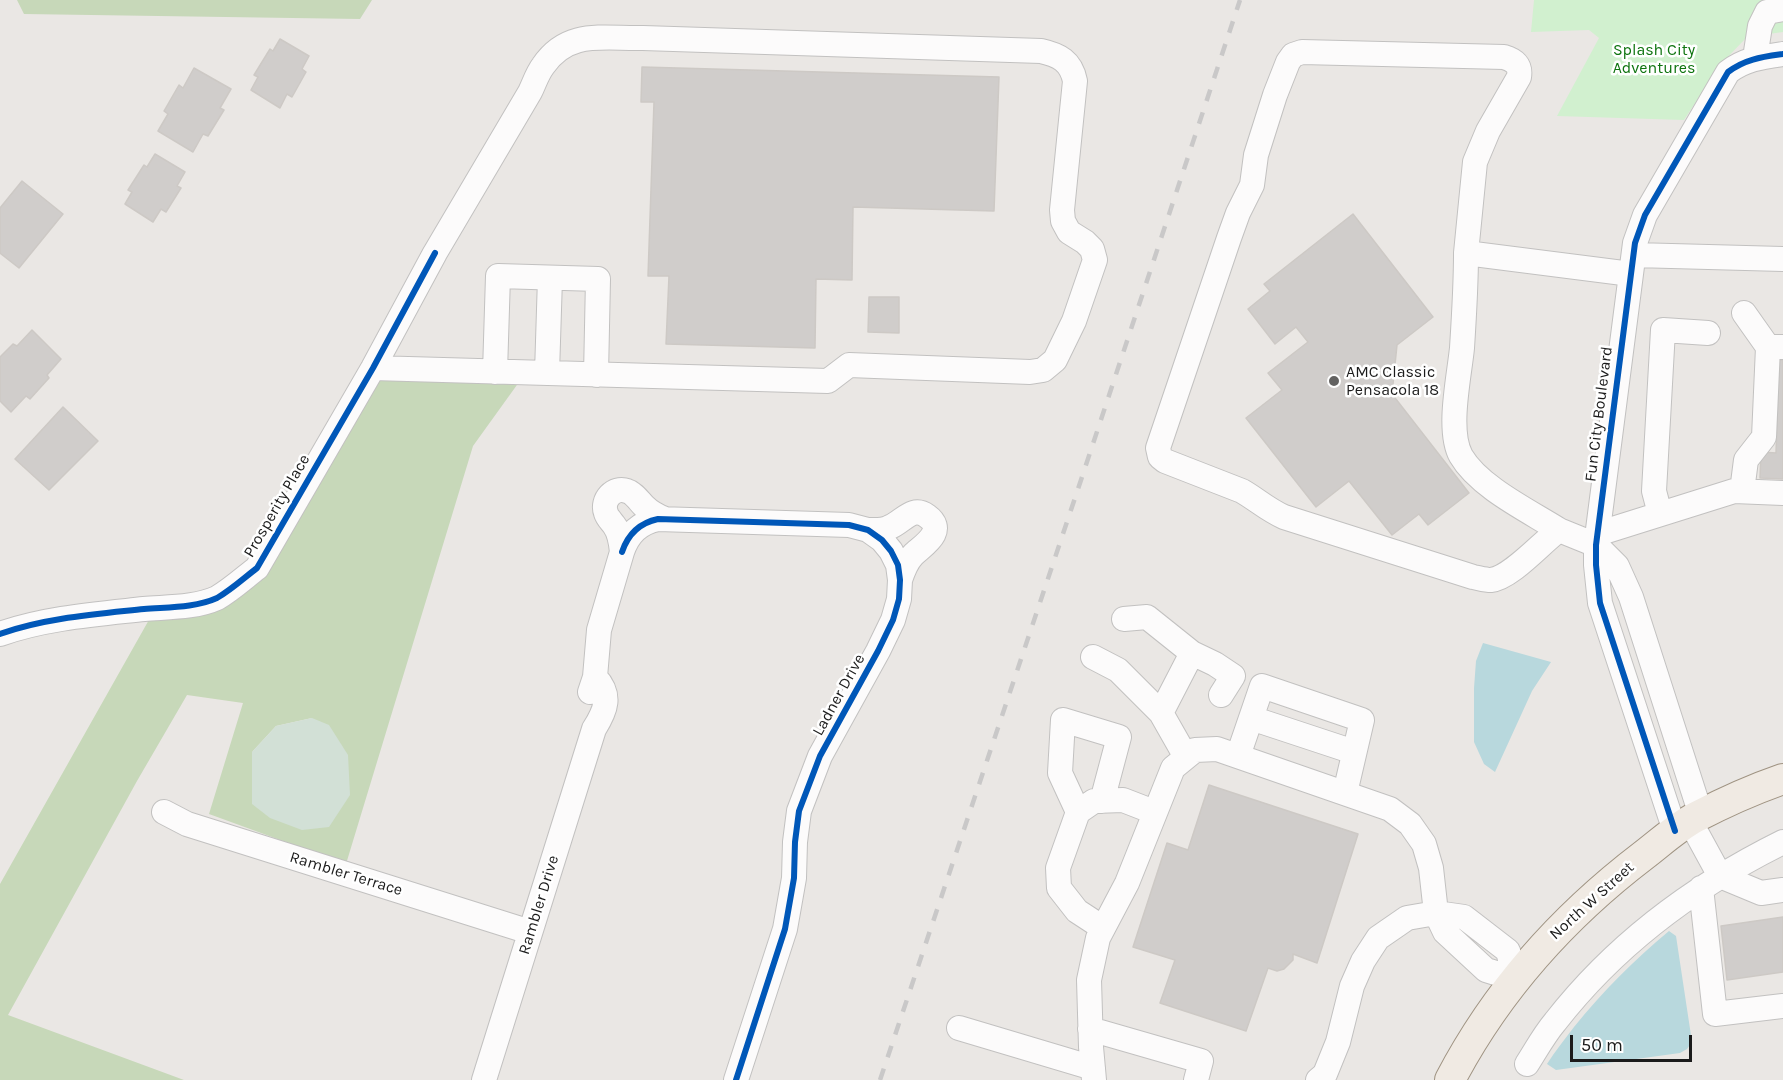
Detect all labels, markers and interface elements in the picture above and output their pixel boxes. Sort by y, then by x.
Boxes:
park label: Splash City Adventures [1613,40,1695,78]
street label: Fun City Boulevard [1581,345,1617,483]
place label: AMC Classic Pensacola 18 [1346,362,1439,400]
marker: AMC Classic Pensacola 18 [1327,374,1341,388]
street label: Prosperity Place [240,451,314,561]
street label: Ladner Drive [809,651,869,739]
street label: Rambler Terrace [287,848,405,900]
street label: Rambler Drive [515,853,563,957]
street label: North W Street [1546,858,1638,944]
scale bar [1573,1023,1694,1061]
text: 50 m [1581,1034,1623,1056]

